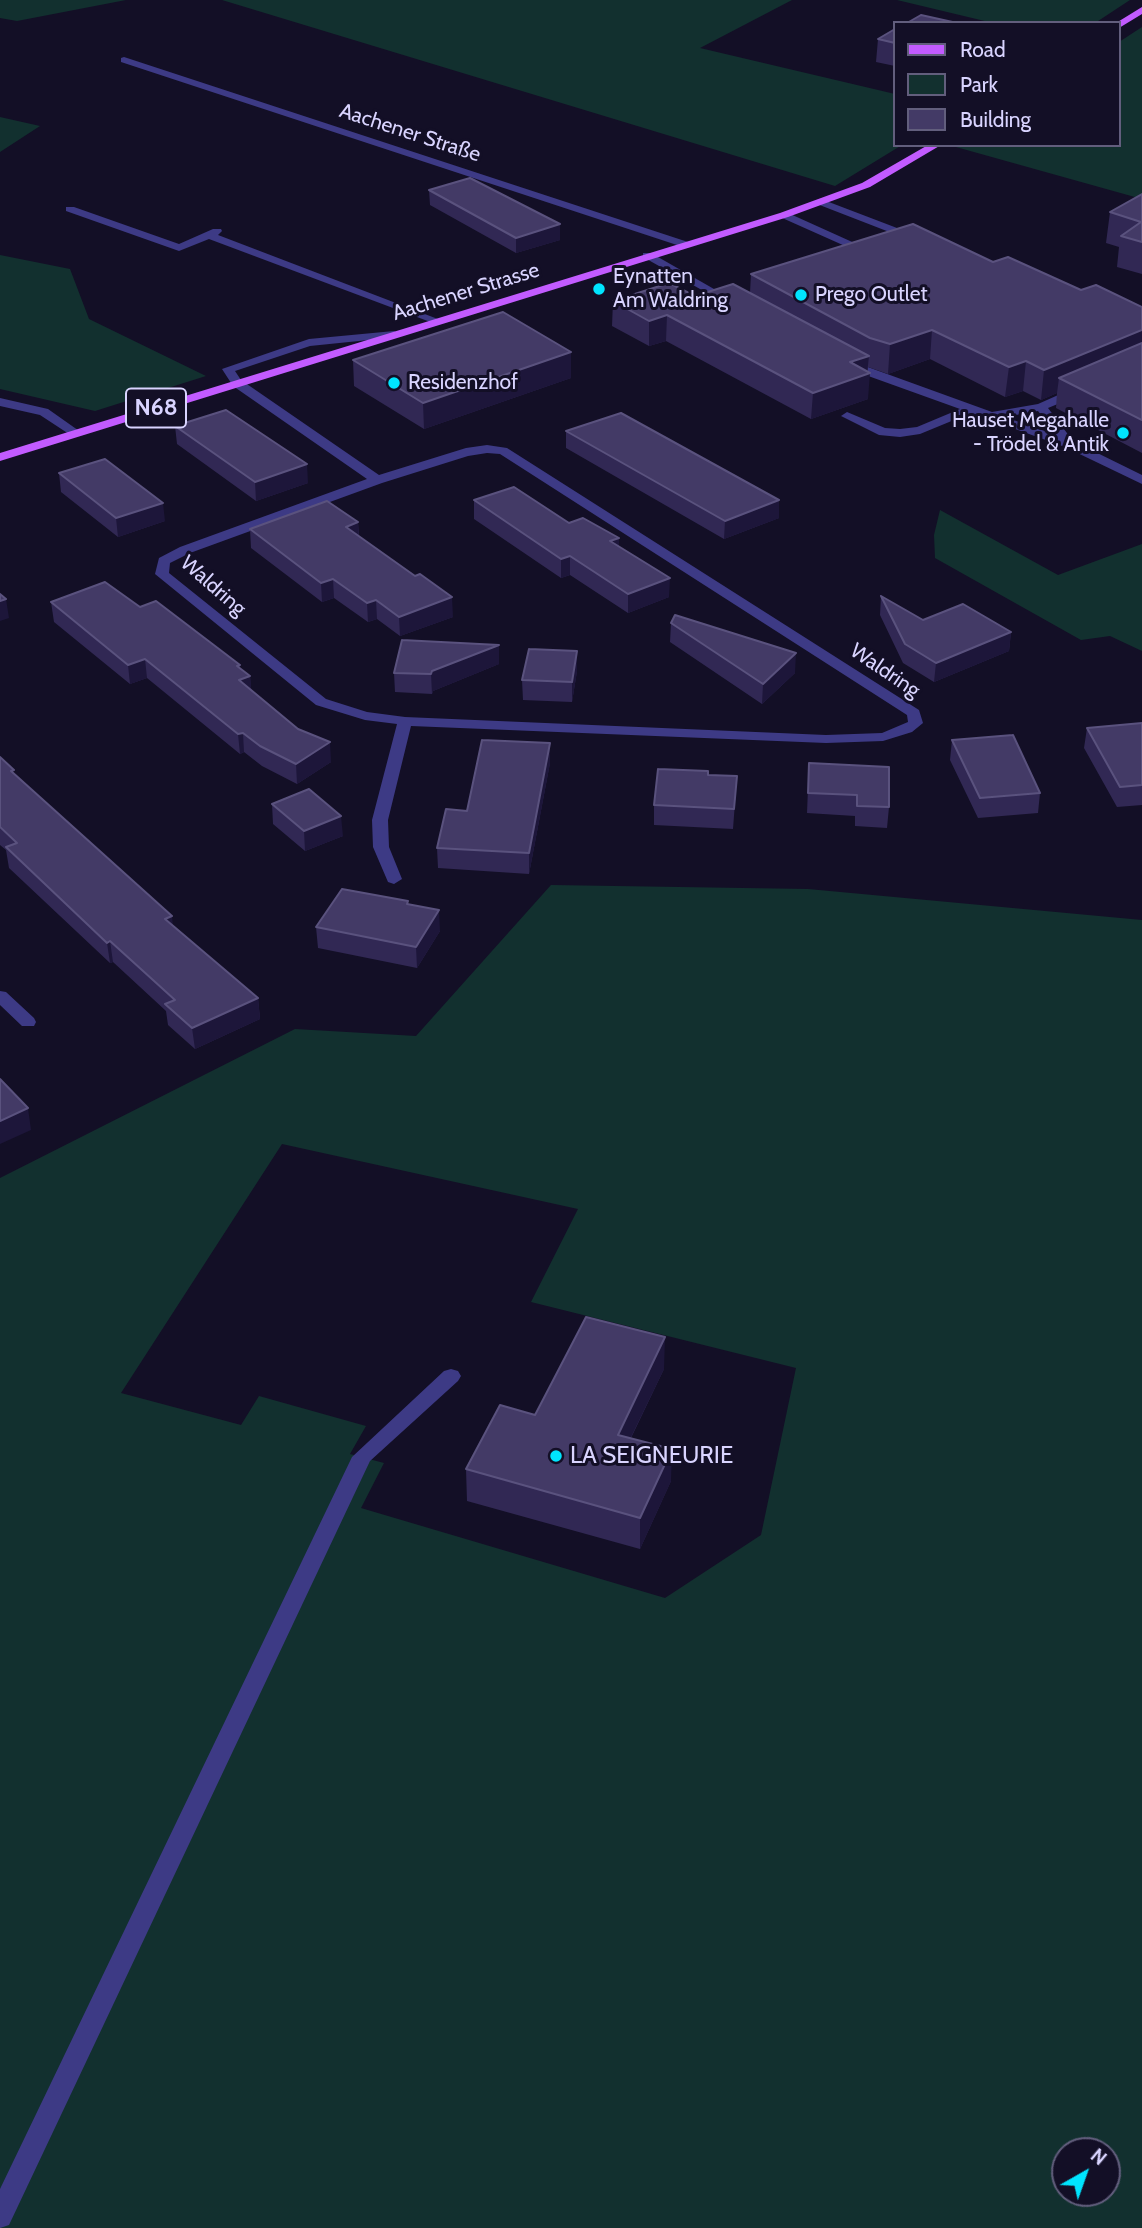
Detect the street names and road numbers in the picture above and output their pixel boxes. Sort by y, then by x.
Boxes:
street label: Aachener Straße [336,98,484,168]
street label: Aachener Strasse [390,258,542,326]
road number: N68 [126,388,186,428]
street label: Waldring [175,551,251,621]
street label: Waldring [845,638,925,704]

